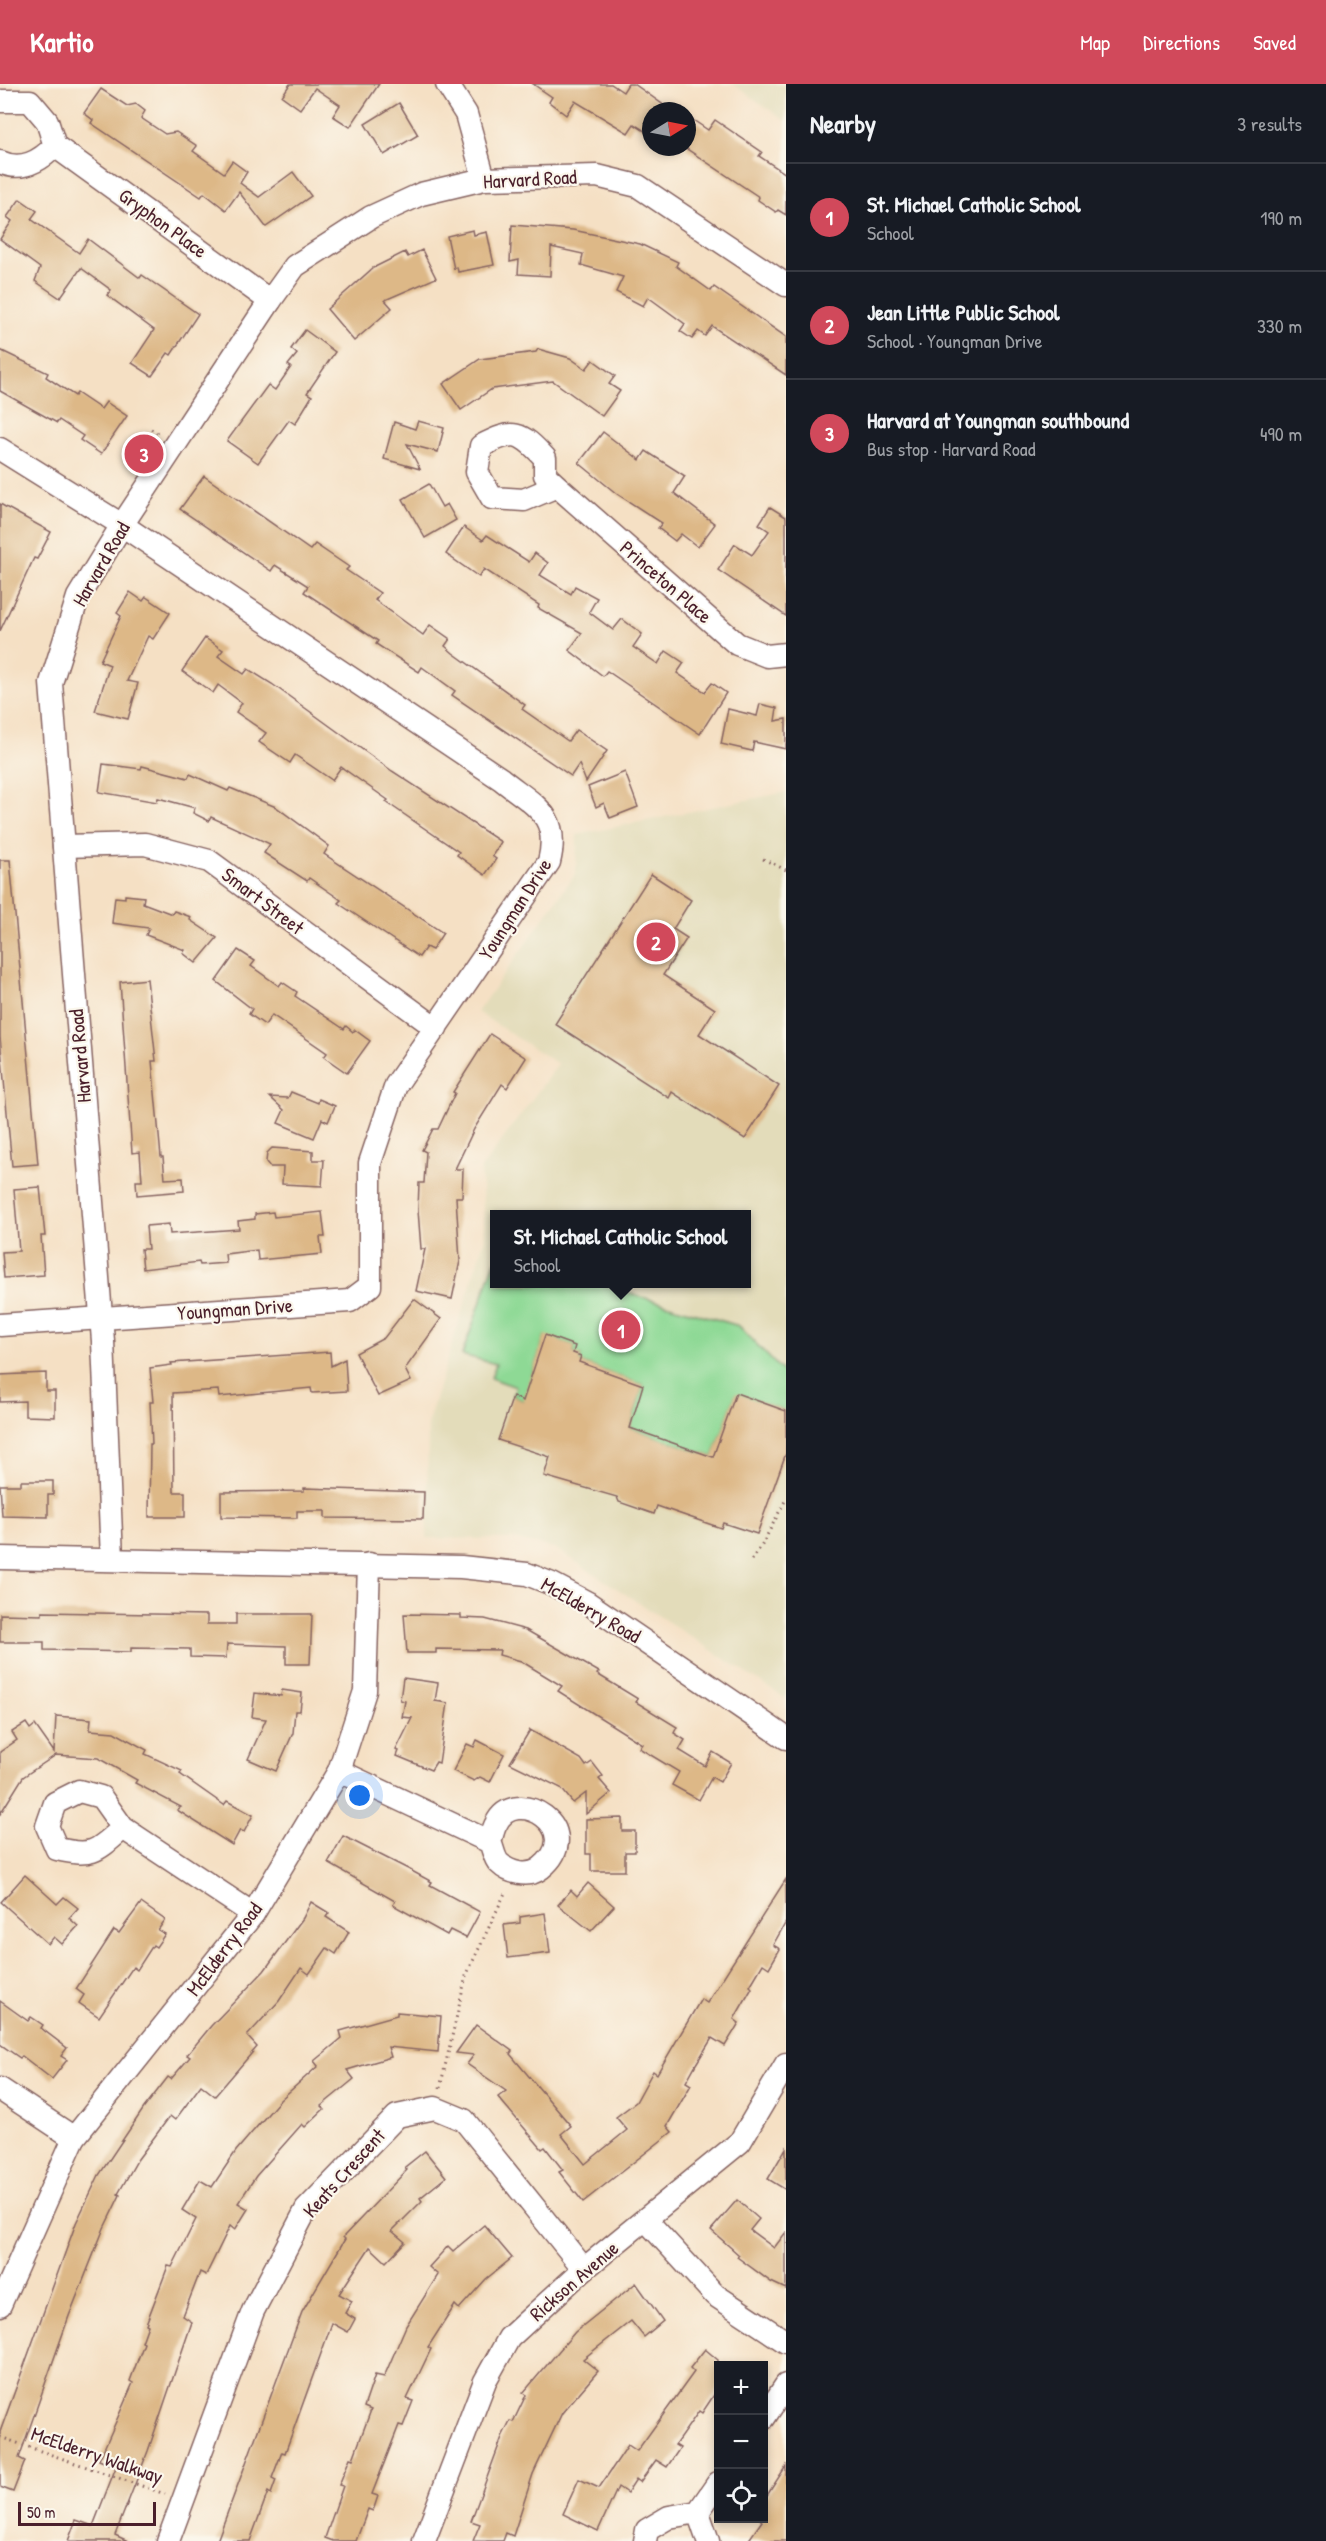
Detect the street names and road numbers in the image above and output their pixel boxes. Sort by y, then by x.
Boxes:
street label: Harvard Road [483,163,578,194]
street label: Gryphon Place [114,181,213,264]
street label: Harvard Road [65,516,136,611]
street label: Princeton Place [615,534,718,629]
street label: Youngman Drive [472,853,557,965]
street label: Smart Street [217,861,311,941]
street label: Harvard Road [62,1008,97,1104]
street label: Youngman Drive [176,1291,294,1326]
street label: McElderry Road [537,1570,646,1649]
street label: McElderry Road [179,1896,268,2001]
street label: Keats Crescent [296,2121,392,2223]
street label: Rickson Avenue [523,2234,624,2327]
street label: McElderry Walkway [28,2419,167,2490]

